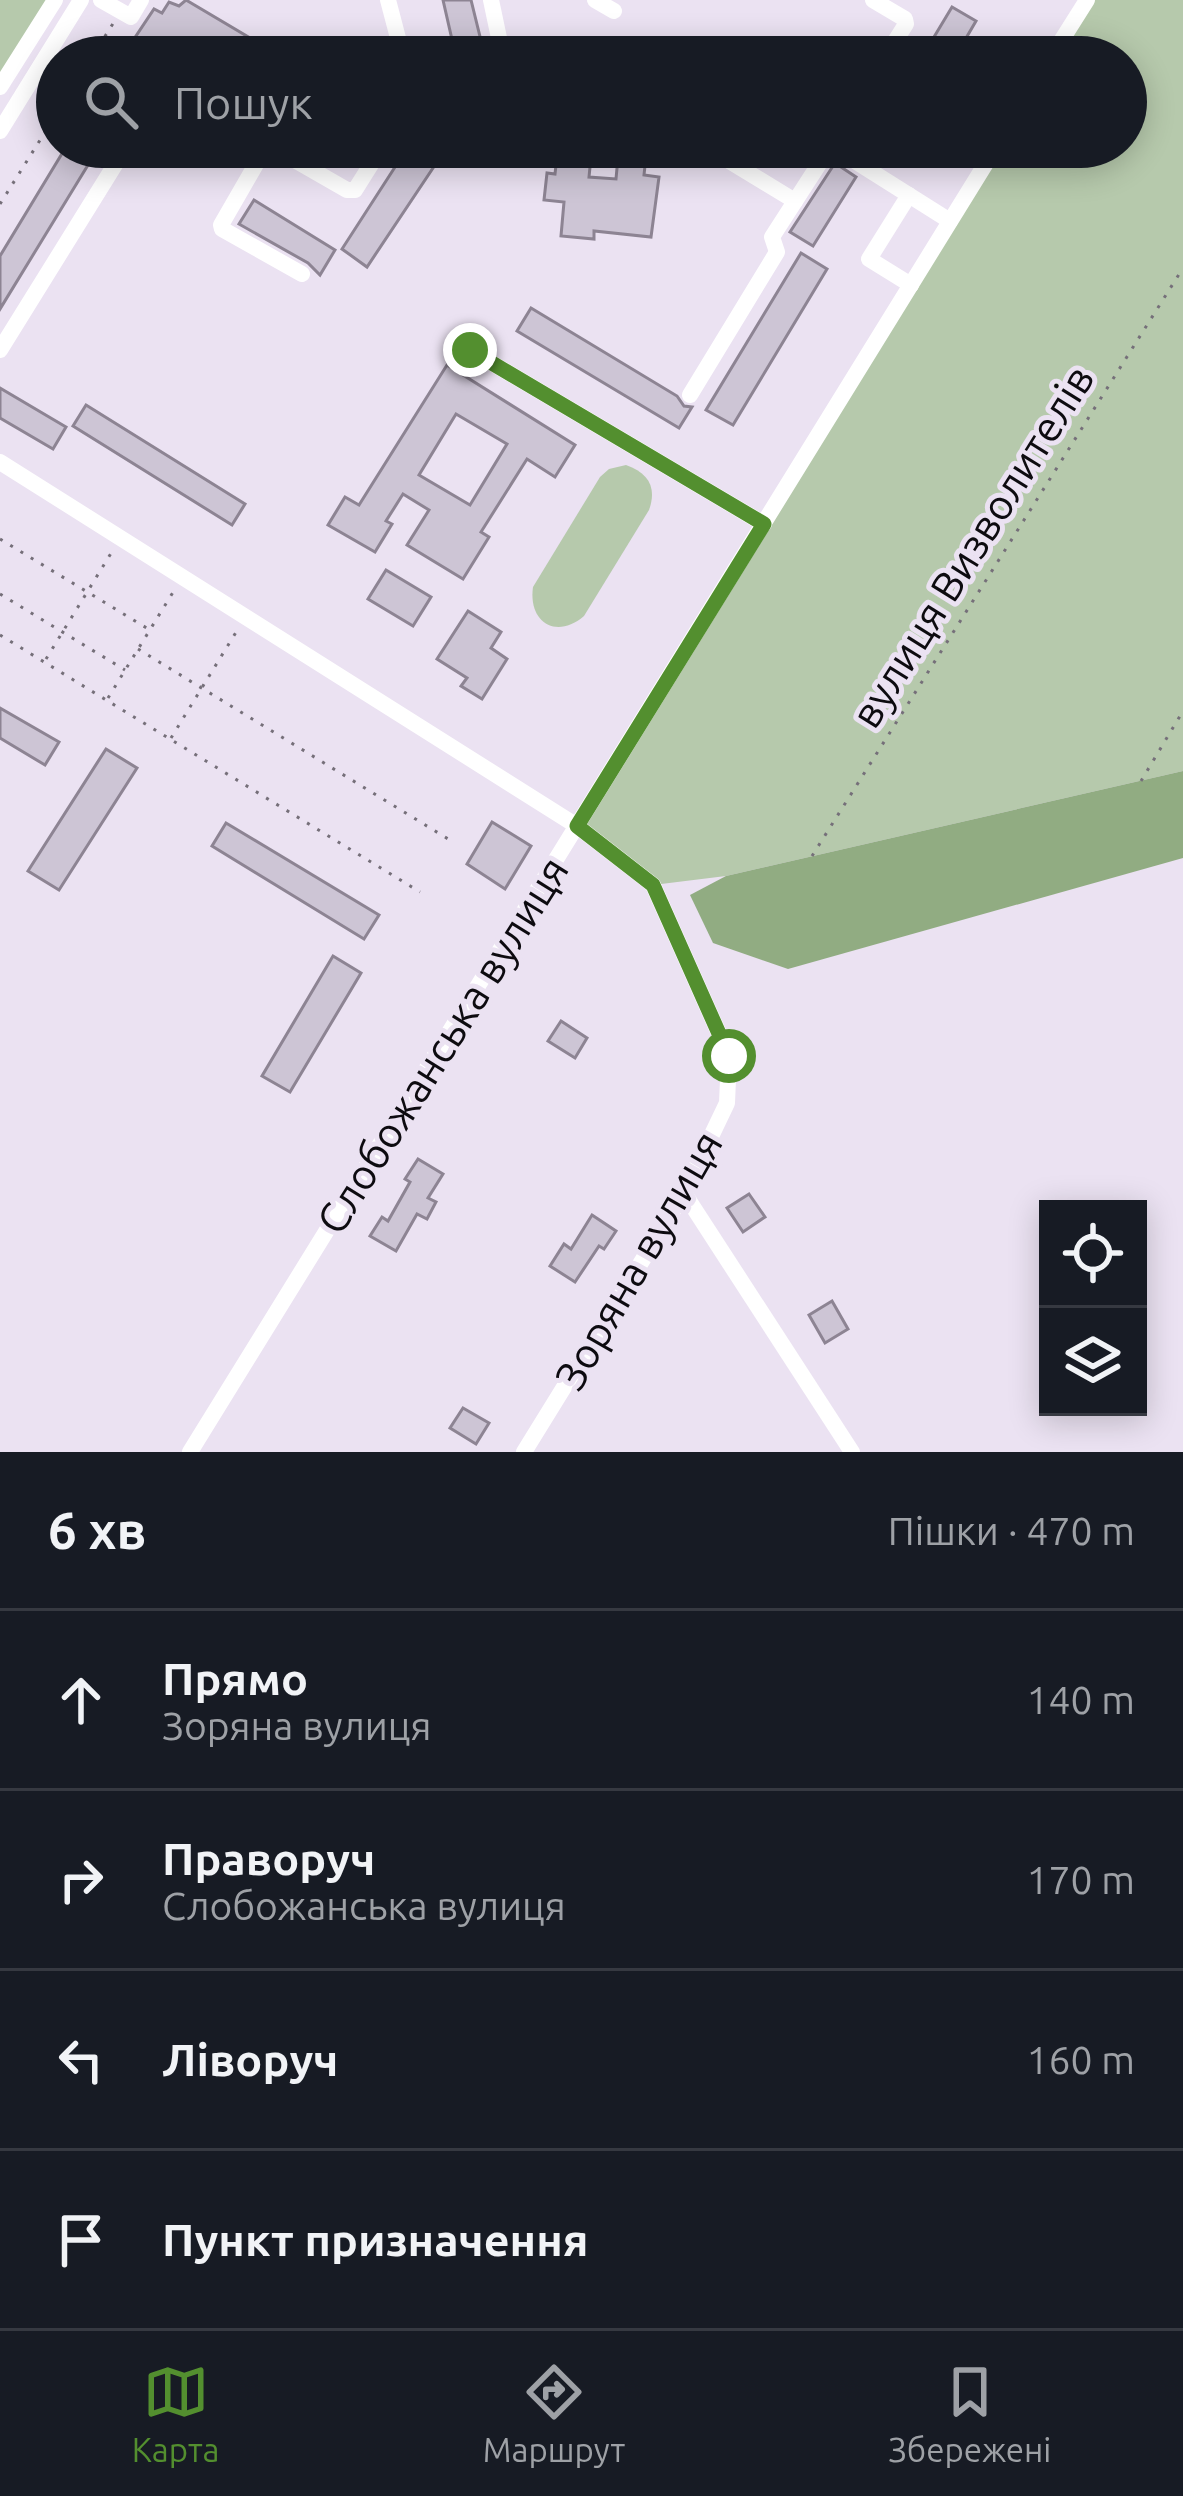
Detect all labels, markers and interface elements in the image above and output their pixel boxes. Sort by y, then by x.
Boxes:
search box [36,36,1147,168]
icon: search [78,69,144,135]
text: Пошук [174,77,313,128]
route end [443,323,497,377]
street label: вулиця Визволителів [841,357,1103,735]
street label: Слобожанська вулиця [307,848,577,1242]
route start [702,1029,756,1083]
street label: Зоряна вулиця [545,1123,731,1397]
map controls [1039,1200,1147,1416]
button: locate [1039,1200,1147,1308]
button: layers [1039,1308,1147,1416]
text: 6 хв [48,1501,146,1559]
text: Пішки · 470 m [888,1509,1135,1552]
text: Прямо [162,1653,308,1704]
icon: ahead [48,1667,114,1733]
text: 140 m [1026,1678,1135,1721]
text: Зоряна вулиця [162,1704,431,1747]
text: Праворуч [162,1833,375,1884]
icon: right [48,1847,114,1913]
text: 170 m [1026,1858,1135,1901]
text: Слобожанська вулиця [162,1884,566,1927]
icon: left [48,2027,114,2093]
text: Ліворуч [162,2034,338,2085]
text: 160 m [1026,2038,1135,2081]
icon: arrive [48,2207,114,2273]
text: Пункт призначення [162,2214,589,2265]
tab: Карта [132,2359,220,2468]
tab: Маршрут [483,2359,625,2468]
tab: Збережені [888,2359,1051,2468]

